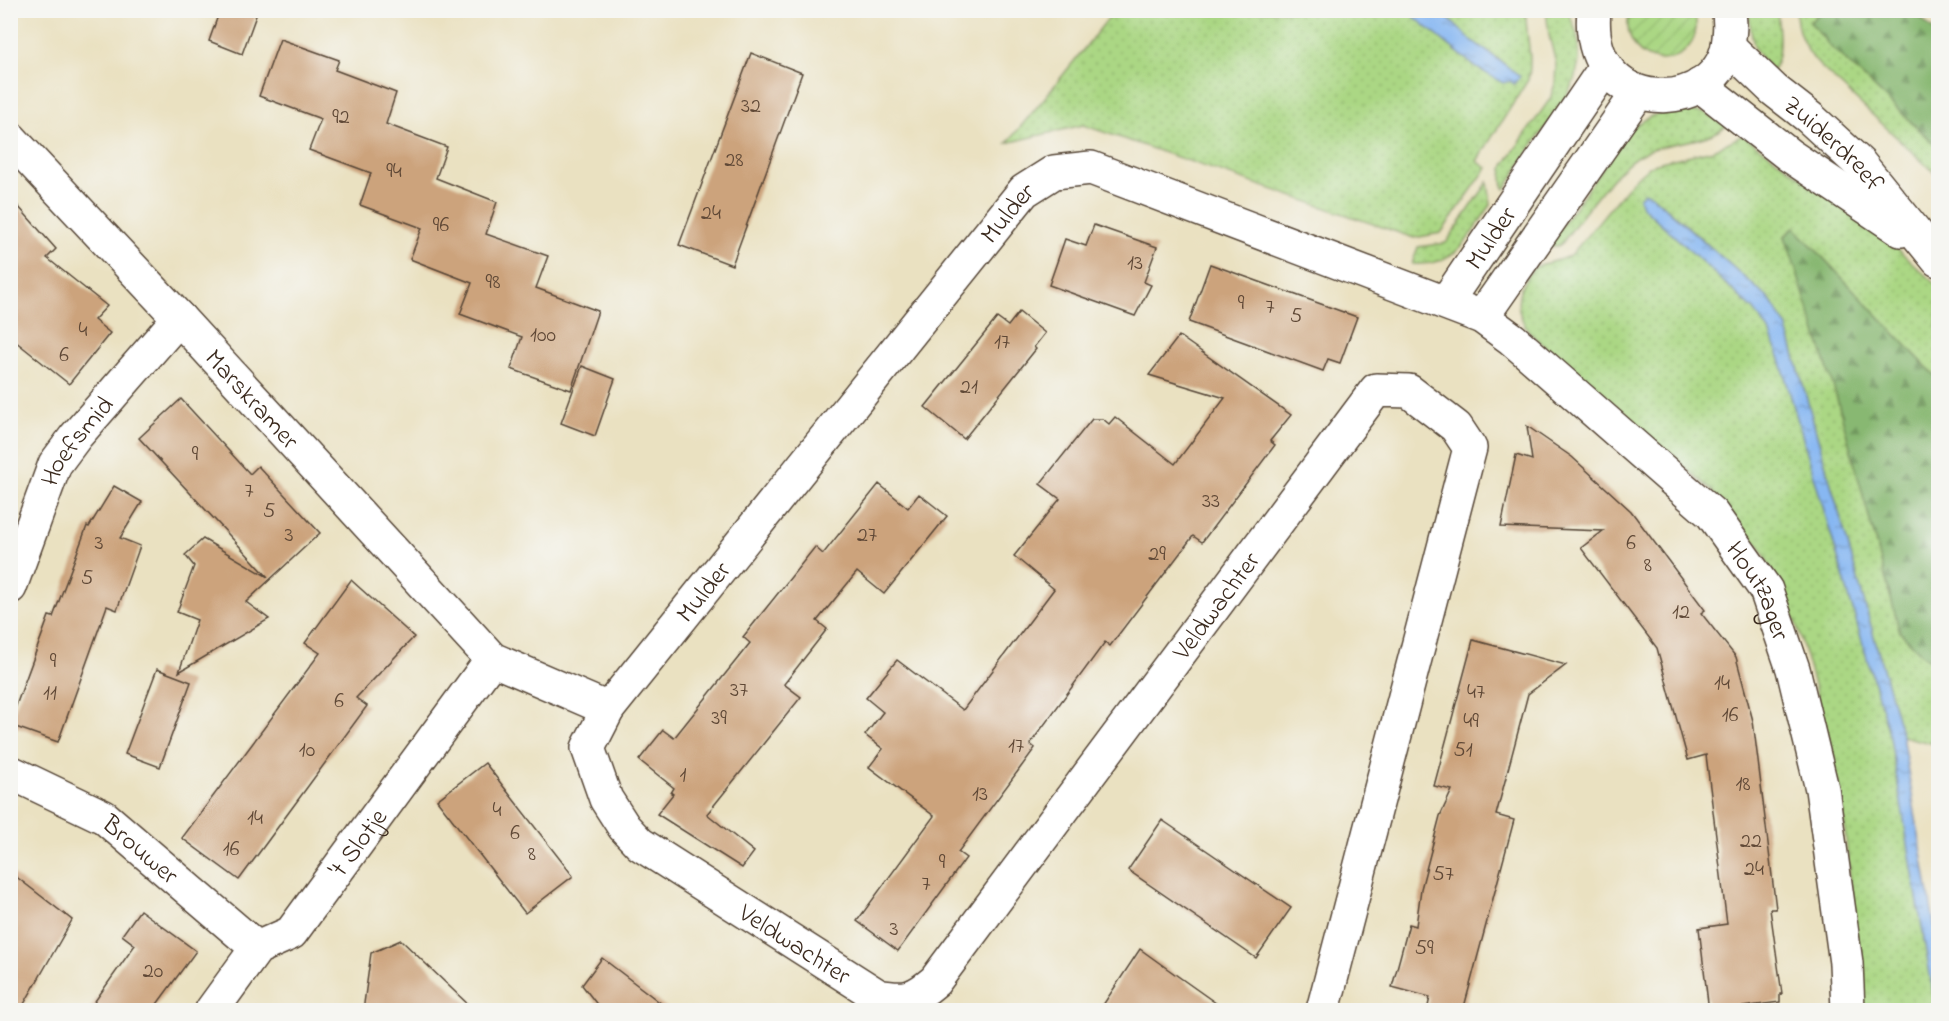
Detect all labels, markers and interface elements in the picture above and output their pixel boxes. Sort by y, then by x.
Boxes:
street label: Zuiderdreef [1774,88,1892,202]
house number: 32 [741,91,761,123]
house number: 92 [332,102,350,134]
house number: 28 [724,145,744,177]
house number: 94 [386,156,402,188]
street label: Mulder [973,173,1043,253]
house number: 24 [701,198,721,230]
street label: Mulder [1457,199,1528,279]
house number: 96 [433,210,449,242]
house number: 13 [1127,248,1143,280]
house number: 98 [486,267,500,299]
house number: 9 [1238,288,1245,320]
house number: 7 [1265,292,1275,324]
house number: 5 [1290,301,1302,333]
house number: 4 [78,315,88,347]
house number: 100 [530,320,556,352]
house number: 17 [994,327,1010,359]
house number: 6 [59,340,69,372]
street label: Marskramer [194,342,307,460]
house number: 21 [960,372,978,404]
street label: Hoefsmid [33,389,125,492]
house number: 9 [192,439,199,471]
house number: 7 [244,476,254,508]
house number: 33 [1202,486,1220,518]
house number: 5 [263,496,275,528]
house number: 3 [284,520,294,552]
house number: 27 [857,520,877,552]
house number: 3 [94,528,104,560]
house number: 6 [1626,528,1636,560]
street label: Houtzager [1715,534,1798,647]
house number: 29 [1148,539,1166,571]
street label: Veldwachter [1164,544,1271,670]
house number: 8 [1644,550,1652,582]
street label: Mulder [668,554,742,632]
house number: 5 [81,563,93,595]
house number: 12 [1672,597,1690,629]
house number: 9 [50,646,57,678]
house number: 14 [1714,668,1730,700]
house number: 37 [730,675,748,707]
house number: 47 [1467,677,1485,709]
house number: 11 [43,678,57,710]
house number: 6 [334,686,344,718]
house number: 16 [1722,700,1739,732]
house number: 39 [711,703,727,735]
house number: 49 [1463,706,1479,738]
house number: 17 [1008,731,1024,763]
house number: 10 [299,735,315,767]
house number: 51 [1453,735,1473,767]
house number: 1 [680,760,687,792]
house number: 18 [1735,769,1751,801]
house number: 13 [972,779,988,811]
house number: 4 [492,795,502,827]
street label: 't Slotje [321,801,398,887]
house number: 14 [247,803,263,835]
street label: Brouwer [92,806,187,896]
house number: 6 [510,818,520,850]
house number: 22 [1740,826,1762,858]
house number: 16 [223,834,240,866]
house number: 8 [528,839,536,871]
house number: 9 [939,847,946,879]
house number: 24 [1744,854,1764,886]
house number: 57 [1432,859,1454,891]
house number: 7 [921,869,931,901]
street label: Veldwachter [730,895,858,996]
house number: 3 [889,914,899,946]
house number: 59 [1414,933,1434,965]
house number: 20 [143,956,163,988]

